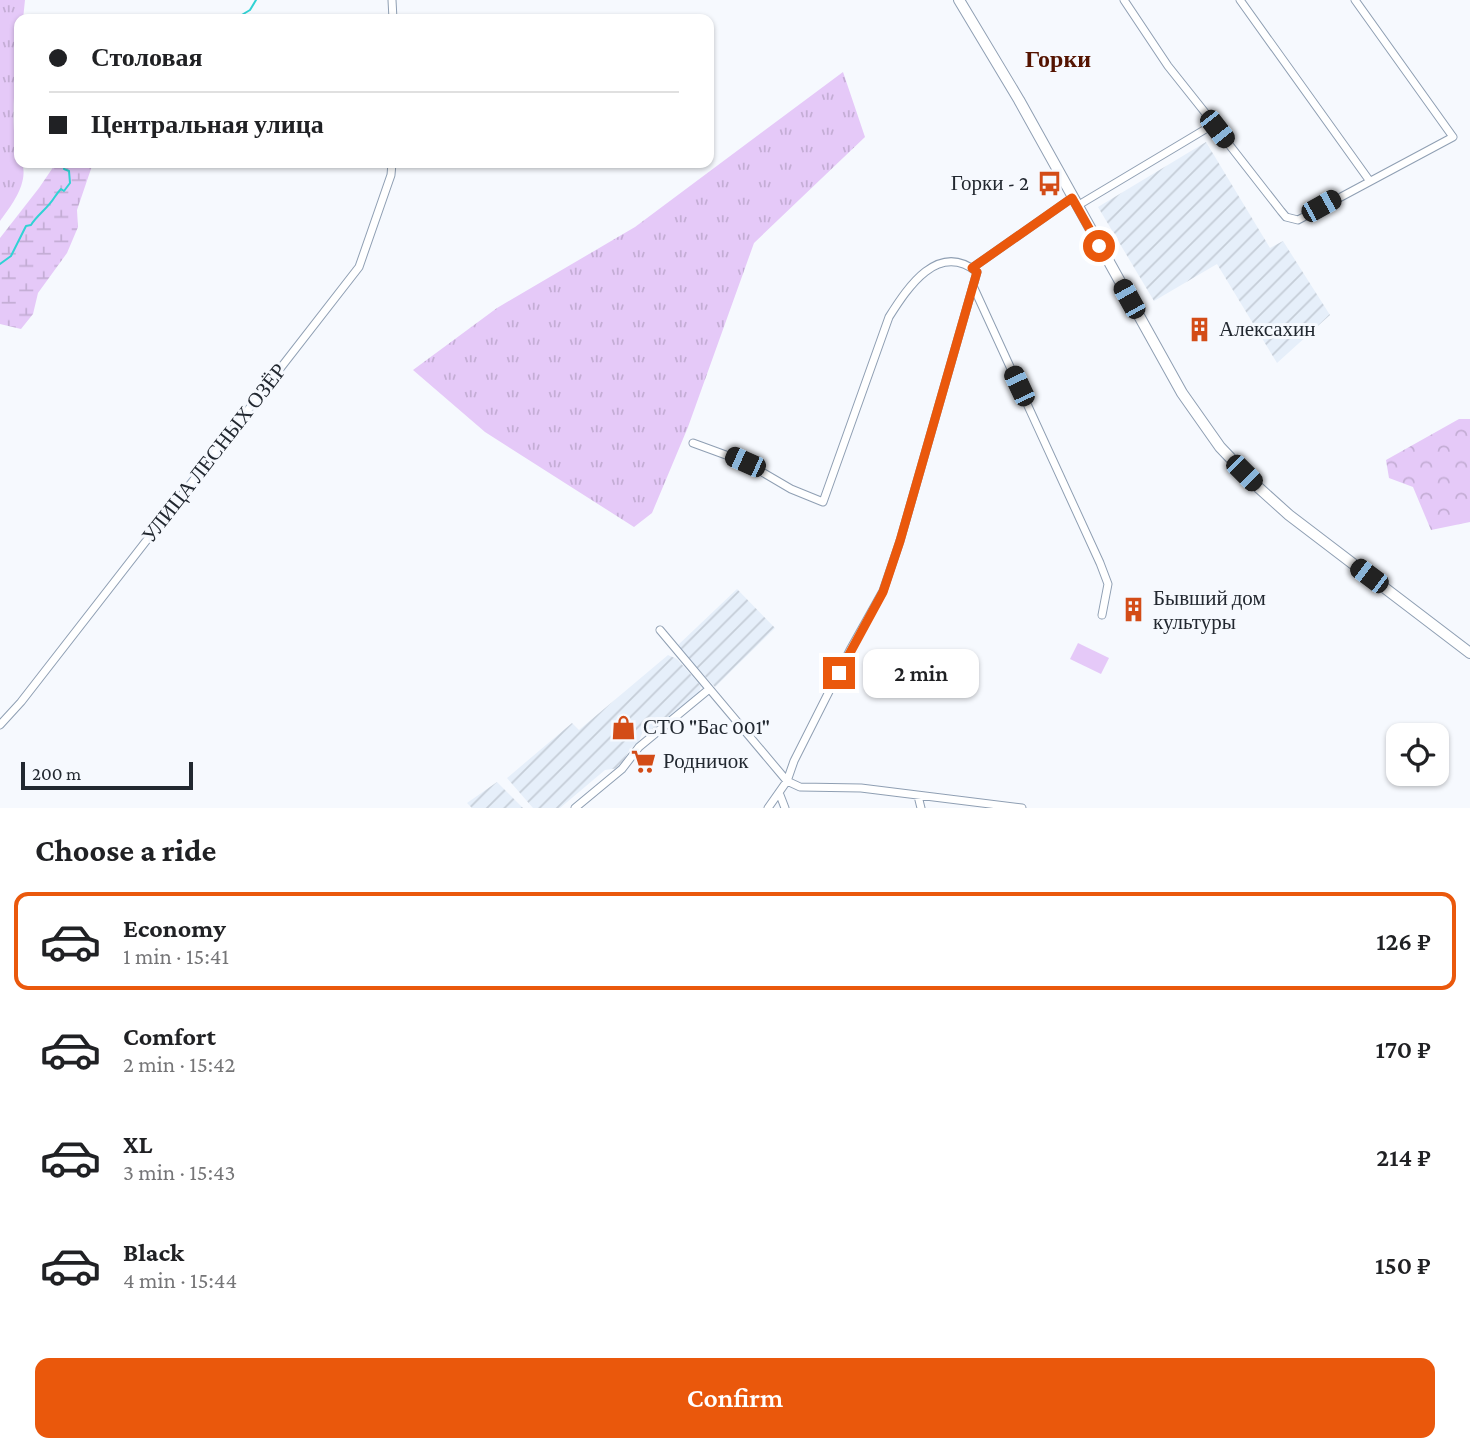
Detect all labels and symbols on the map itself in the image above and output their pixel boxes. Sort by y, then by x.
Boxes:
district label: Горки [1025,45,1091,72]
car [1196,106,1239,152]
bus stop icon: Горки - 2 [1035,169,1063,197]
place label: Горки - 2 [951,171,1029,195]
car [1298,187,1345,225]
route start [1083,230,1115,262]
car [1110,276,1149,322]
building icon: Алексахин [1185,315,1213,343]
place label: Алексахин [1219,317,1316,341]
street label: УЛИЦА ЛЕСНЫХ ОЗЁР [137,359,291,547]
car [1001,363,1038,409]
car [722,444,769,480]
car [1222,451,1267,495]
car [1346,555,1393,597]
place label: Бывший дом культуры [1153,586,1266,634]
building icon: Бывший дом культуры [1119,596,1147,624]
callout: 2 min [864,648,979,698]
route end [823,657,855,689]
shop icon: СТО "Бас 001" [609,713,637,741]
place label: СТО "Бас 001" [643,715,770,739]
supermarket icon: Родничок [629,747,657,775]
place label: Родничок [663,749,749,773]
scale bar [21,759,192,791]

